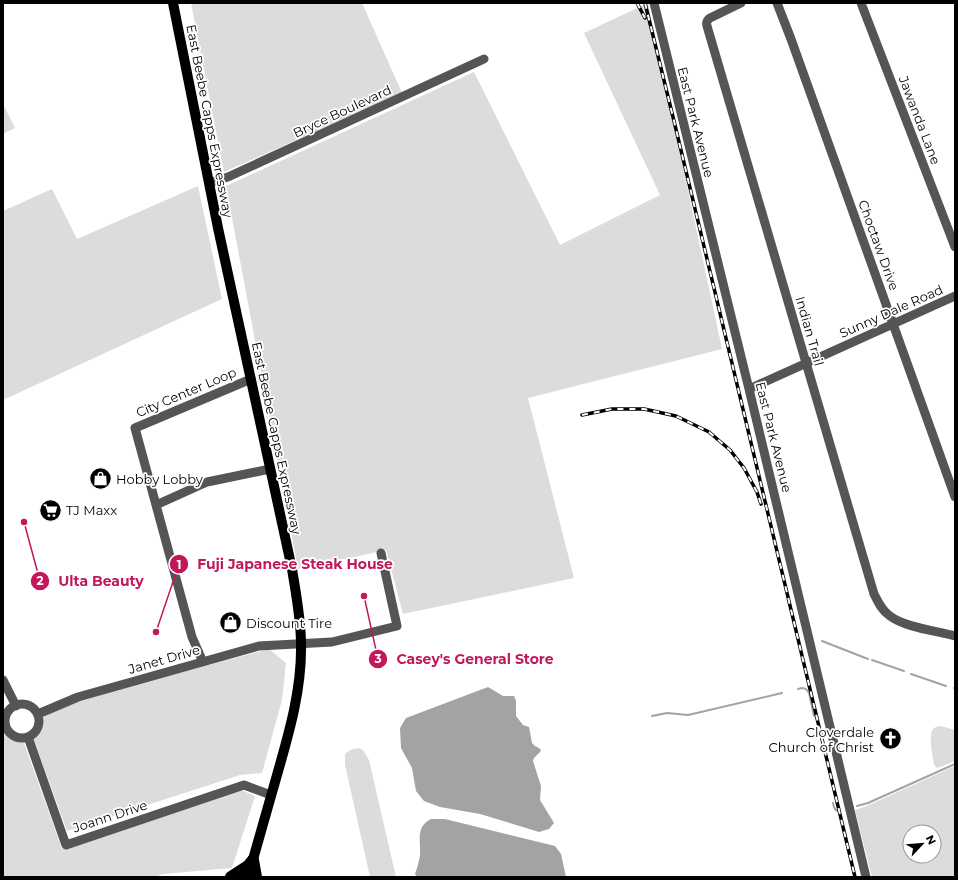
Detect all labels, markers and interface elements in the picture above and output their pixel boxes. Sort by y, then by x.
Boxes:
street label: East Beebe Capps Expressway [183,23,237,220]
street label: East Park Avenue [675,65,718,179]
street label: Jawanda Lane [895,73,944,167]
street label: Bryce Boulevard [290,81,394,141]
street label: Choctaw Drive [855,198,903,293]
street label: Sunny Dale Road [837,281,945,341]
street label: Indian Trail [792,294,828,368]
street label: East Beebe Capps Expressway [249,340,305,537]
street label: City Center Loop [133,364,239,420]
street label: East Park Avenue [753,380,796,494]
shop icon: Hobby Lobby [87,466,113,492]
place label: Hobby Lobby [116,471,204,487]
supermarket icon: TJ Maxx [38,497,64,523]
place label: TJ Maxx [66,502,117,518]
callout: Fuji Japanese Steak House [169,551,401,577]
text: Fuji Japanese Steak House [197,555,393,573]
text: 1 [177,557,181,572]
callout: Ulta Beauty [30,568,152,594]
text: Ulta Beauty [58,572,144,590]
text: 2 [36,573,44,588]
shop icon: Discount Tire [217,610,243,636]
place label: Discount Tire [246,615,332,631]
street label: Janet Drive [125,641,202,677]
callout: Casey's General Store [368,646,561,672]
text: Casey's General Store [396,650,554,668]
text: 3 [373,651,382,666]
place label: Cloverdale Church of Christ [769,724,874,755]
church icon: Cloverdale Church of Christ [877,726,903,752]
street label: Joann Drive [70,796,149,836]
north arrow [902,824,942,864]
text: N [923,833,939,847]

